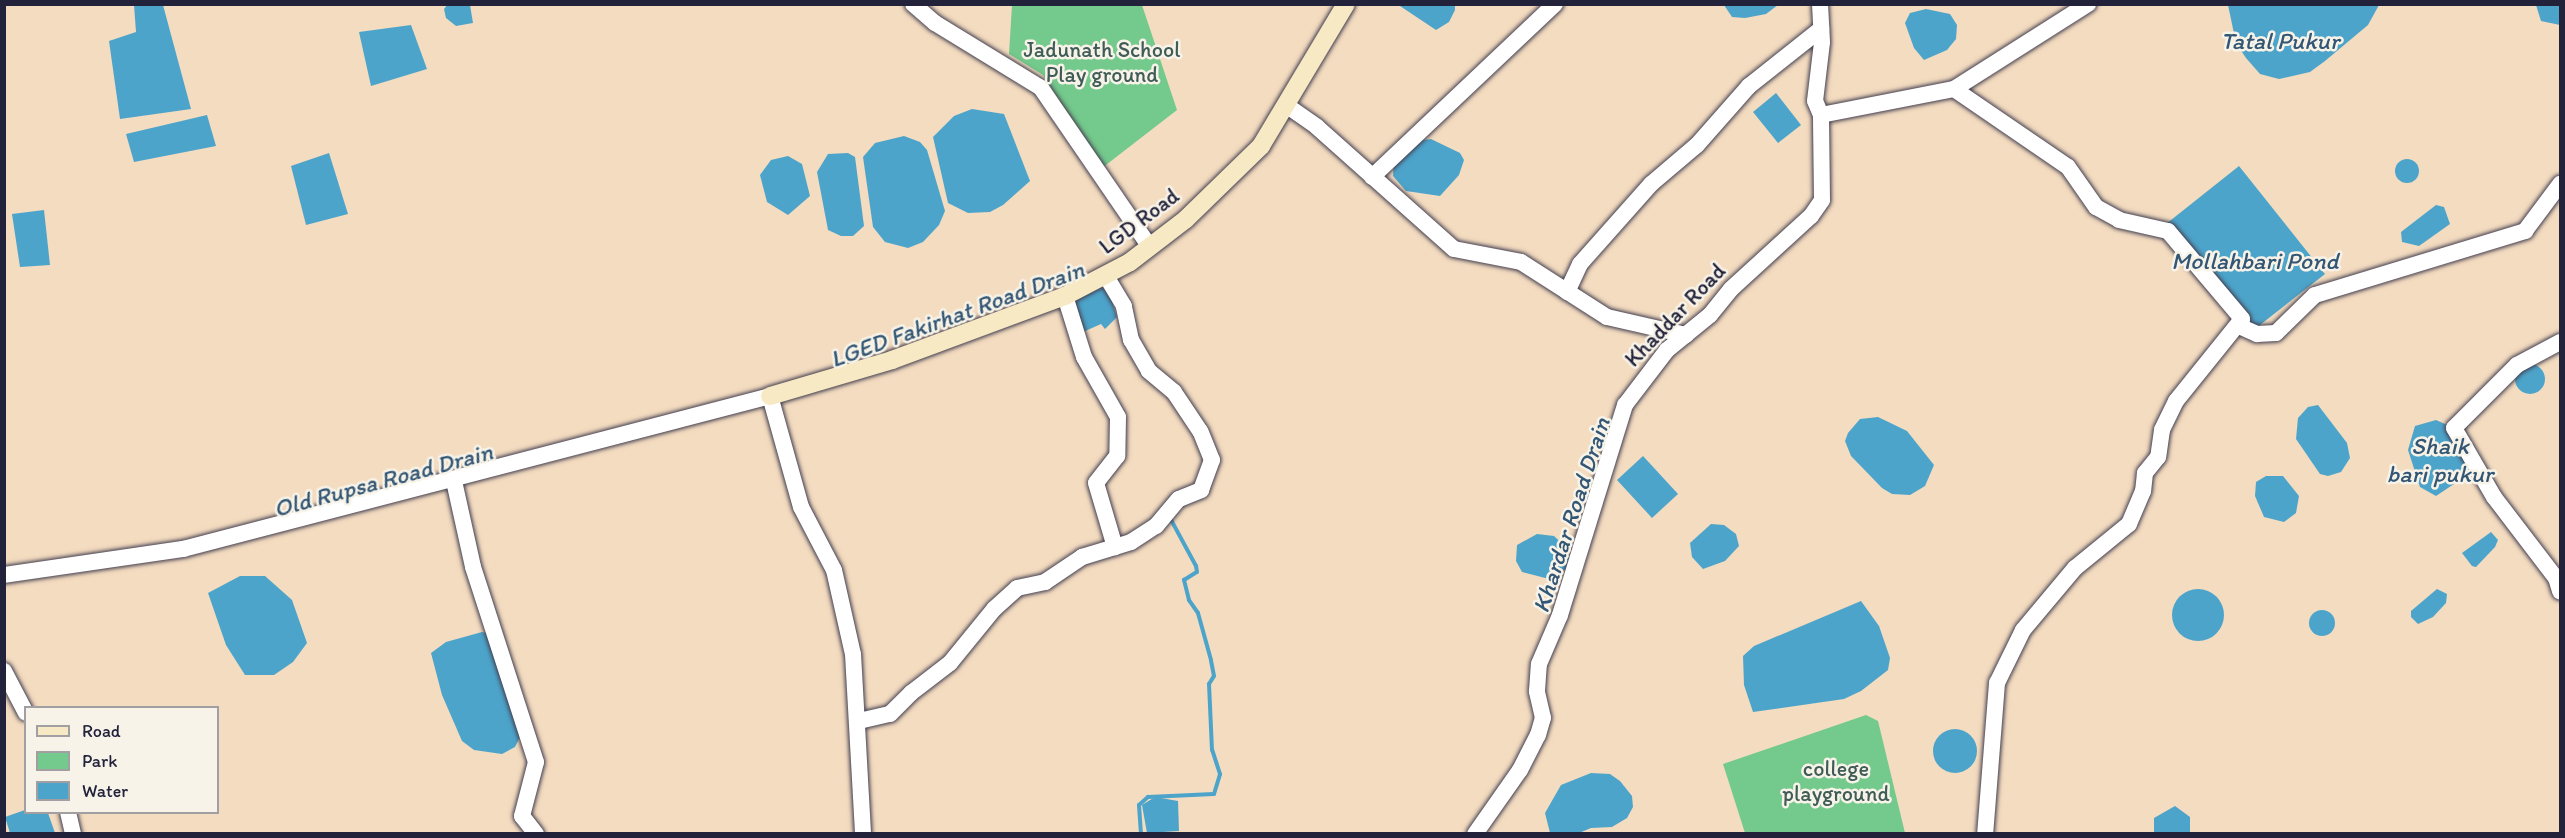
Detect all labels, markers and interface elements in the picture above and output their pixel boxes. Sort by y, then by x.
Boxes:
water label: Tatal Pukur [2221,27,2339,55]
park label: Jadunath School Play ground [1024,36,1180,88]
street label: LGD Road [1094,182,1184,260]
water label: Mollahbari Pond [2172,247,2338,275]
water label: LGED Fakirhat Road Drain [826,255,1088,373]
street label: Khaddar Road [1619,258,1731,372]
water label: Khardar Road Drain [1526,414,1616,616]
water label: Shaik bari pukur [2387,432,2493,488]
water label: Old Rupsa Road Drain [271,437,495,523]
legend [24,706,219,814]
text: Road [82,720,121,742]
text: Park [82,750,117,772]
park label: college playground [1782,755,1890,806]
text: Water [82,780,128,802]

